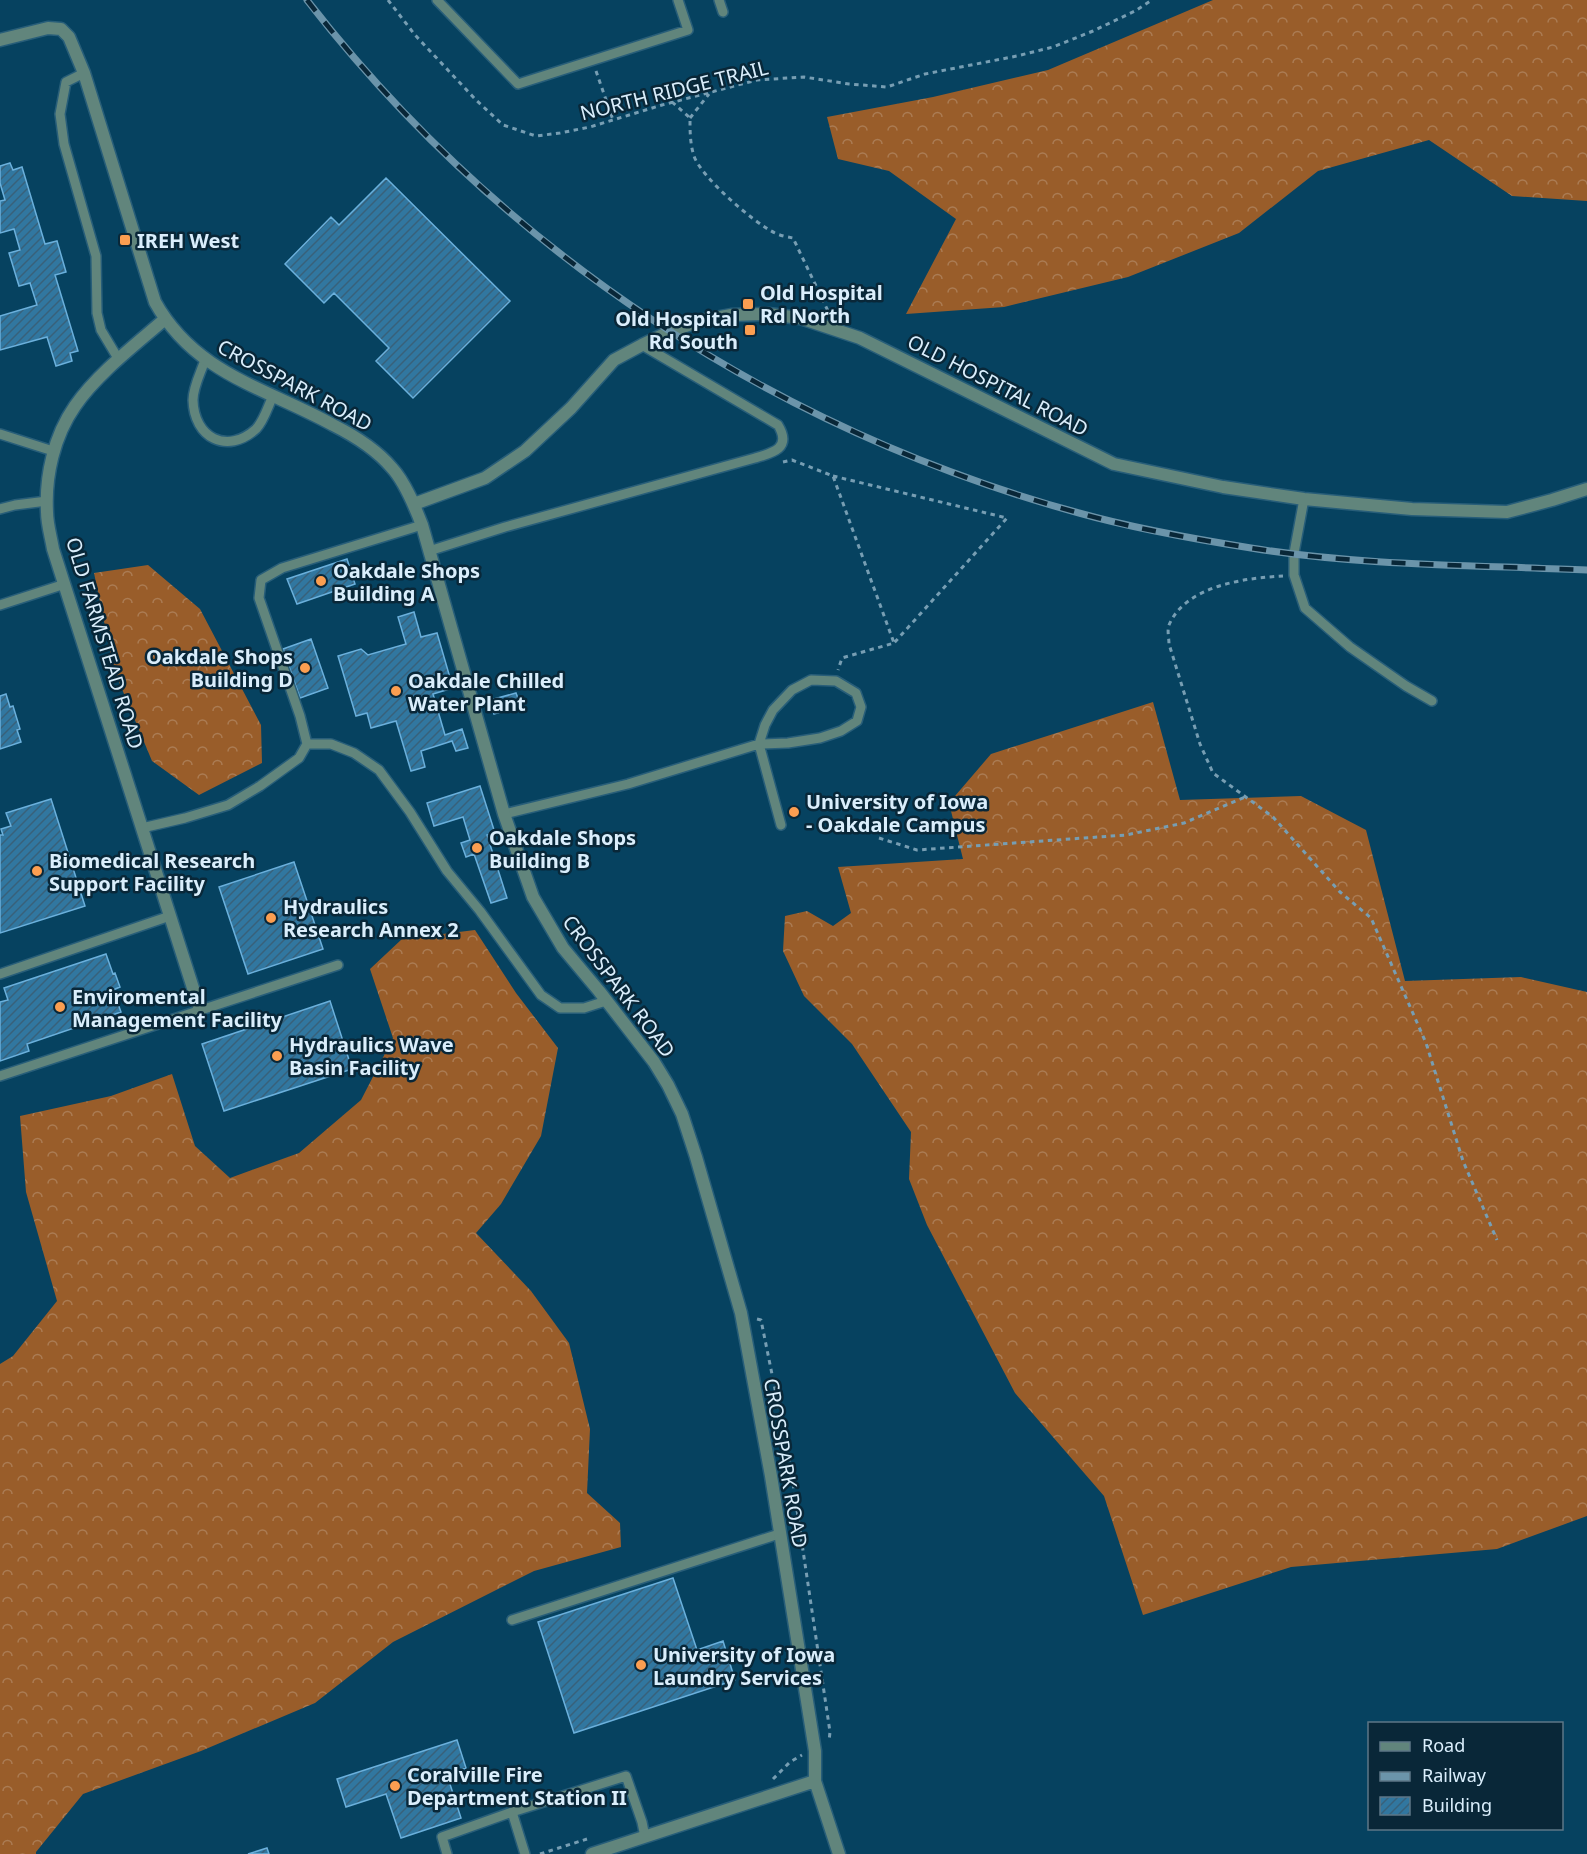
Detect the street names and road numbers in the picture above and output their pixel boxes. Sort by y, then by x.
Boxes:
street label: NORTH RIDGE TRAIL [577,54,771,126]
street label: OLD HOSPITAL ROAD [903,328,1093,442]
street label: CROSSPARK ROAD [213,333,377,437]
street label: OLD FARMSTEAD ROAD [60,534,150,752]
street label: CROSSPARK ROAD [557,909,681,1063]
street label: CROSSPARK ROAD [758,1376,814,1550]

